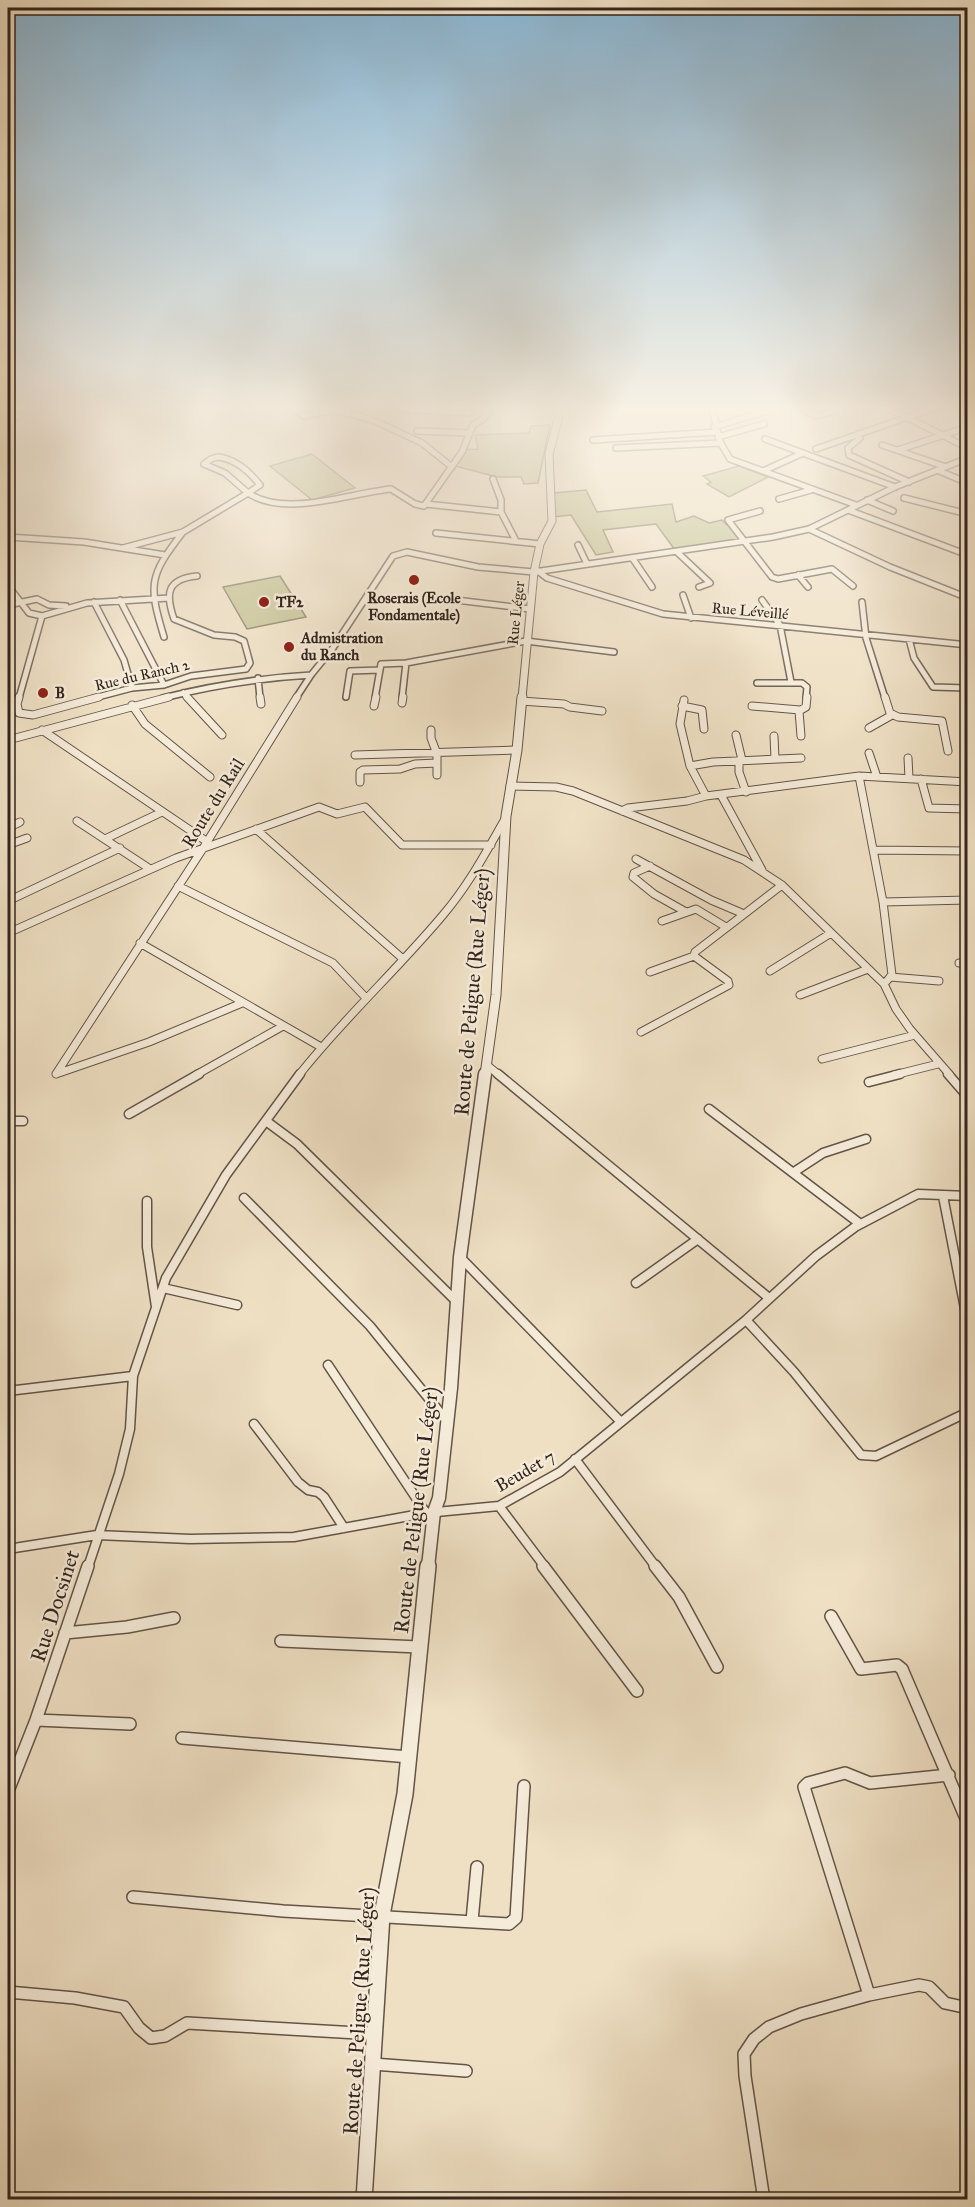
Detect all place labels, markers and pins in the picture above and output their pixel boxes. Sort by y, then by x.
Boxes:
marker: Roserais (Ecole Fondamentale) [407,573,421,587]
place label: Roserais (Ecole Fondamentale) [367,589,462,625]
place label: TF2 [275,593,304,611]
marker: TF2 [257,595,271,609]
place label: Admistration du Ranch [300,629,384,664]
marker: Admistration du Ranch [282,640,296,654]
place label: B [55,684,65,702]
marker: B [36,686,50,700]

